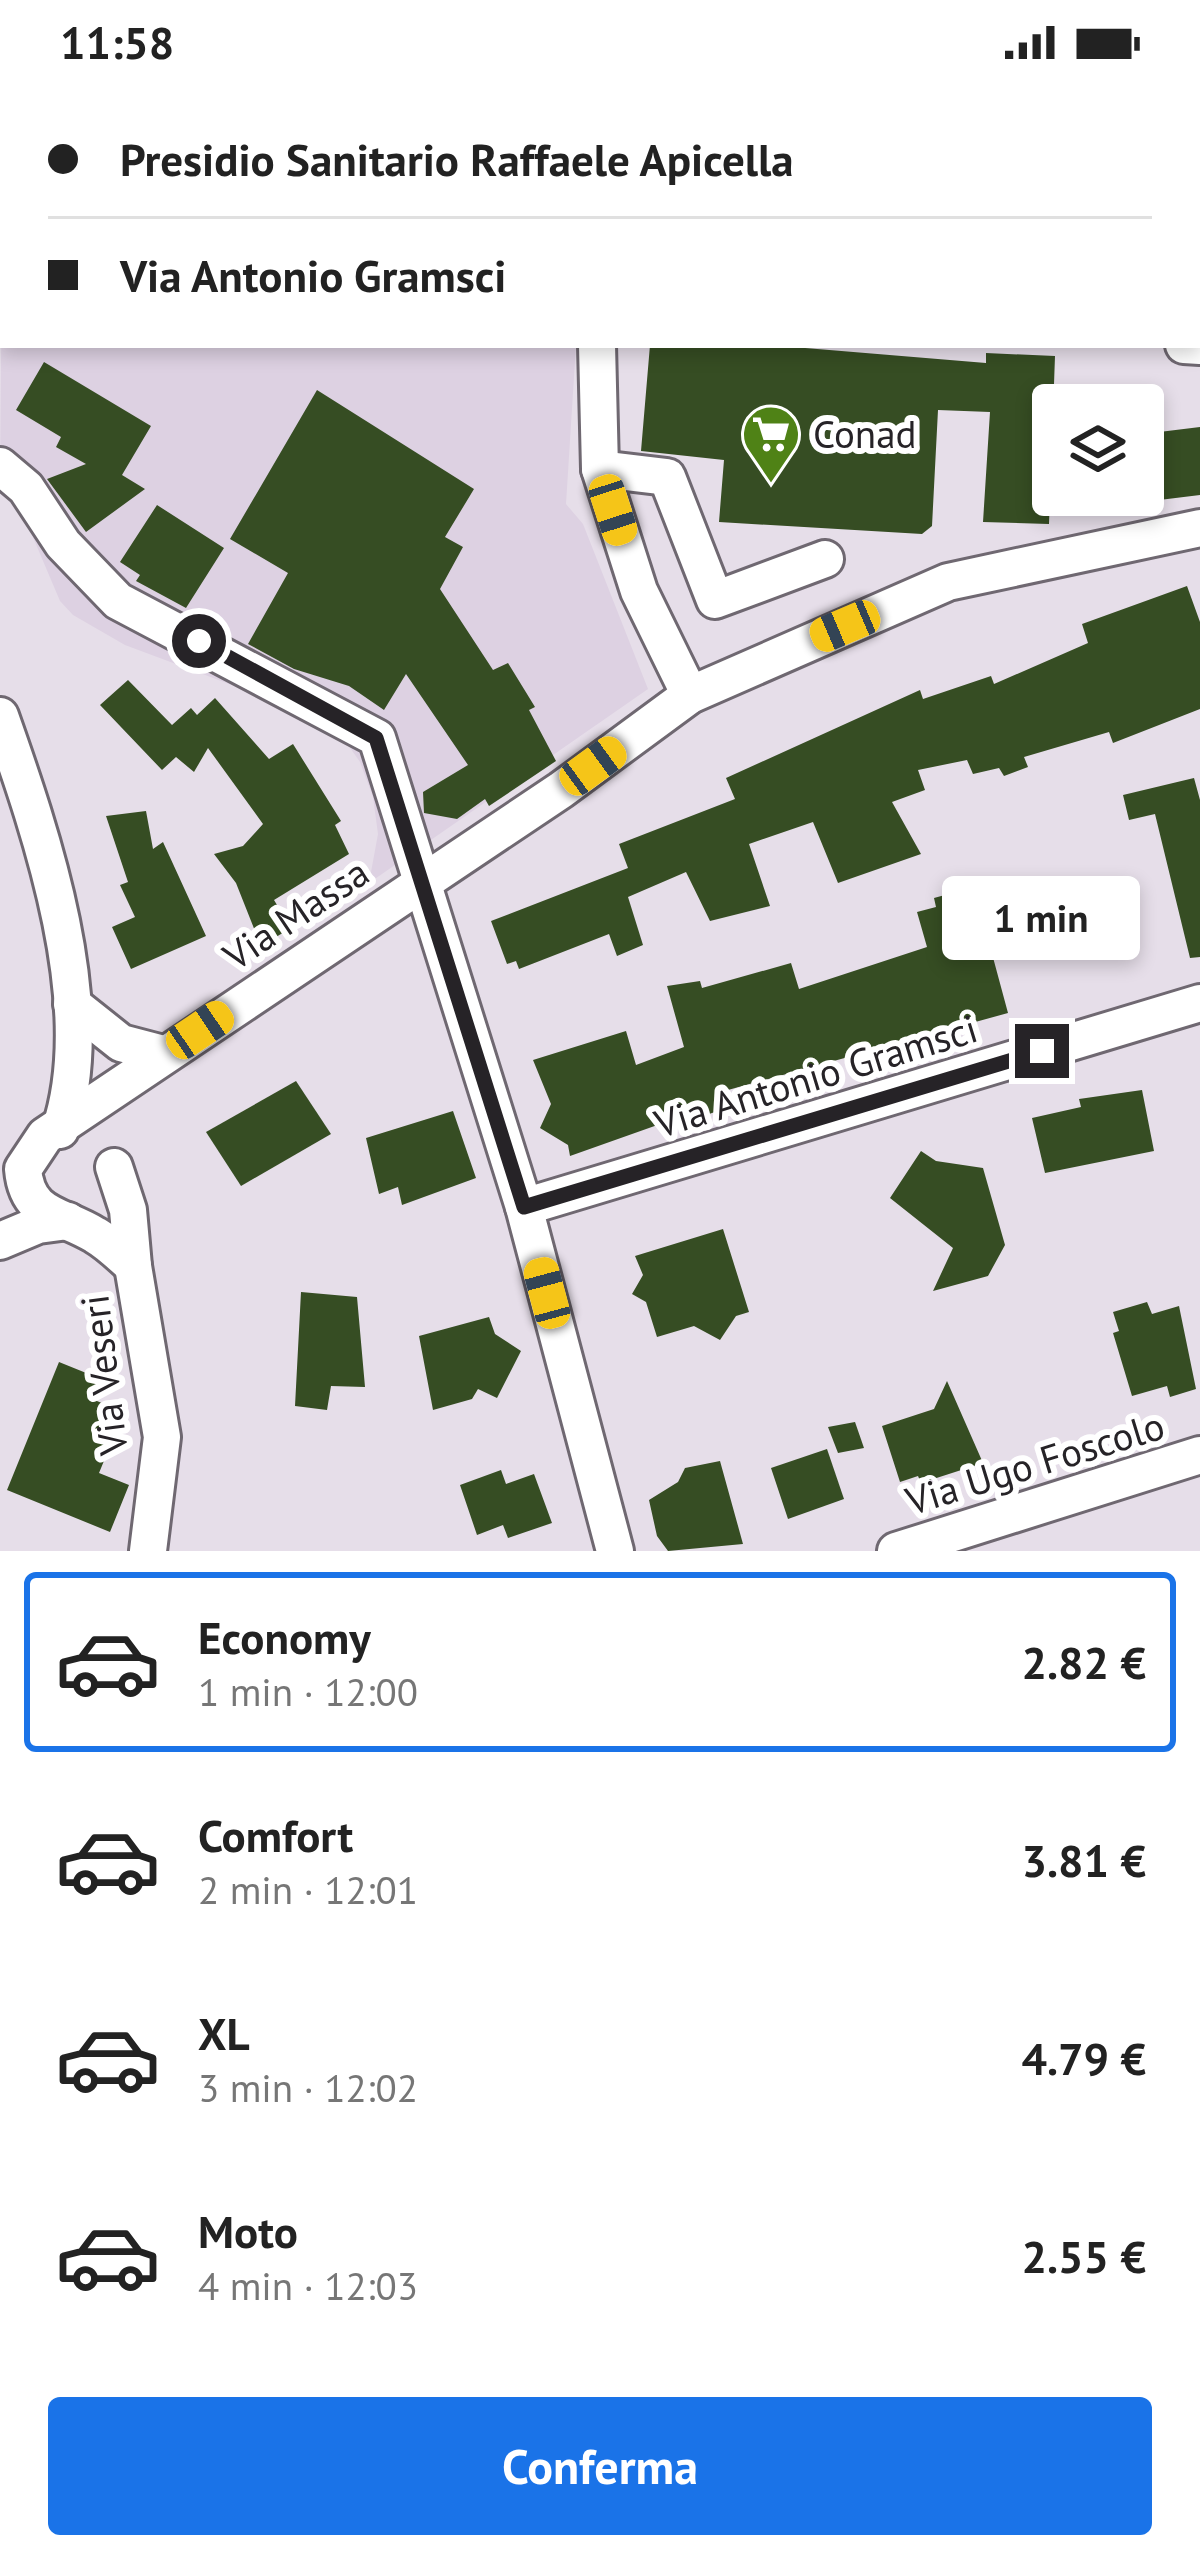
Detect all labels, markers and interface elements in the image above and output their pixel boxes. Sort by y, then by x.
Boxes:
text: 11:58 [60,13,174,71]
text: Presidio Sanitario Raffaele Apicella [120,130,794,188]
text: Via Antonio Gramsci [120,246,506,304]
map controls [1032,384,1164,516]
button: layers [1032,384,1164,516]
supermarket icon: Conad [740,403,802,485]
place label: Conad [813,408,916,459]
car [585,470,641,550]
car [805,595,885,657]
route start [172,614,226,668]
car [553,730,633,802]
street label: Via Massa [212,846,378,981]
callout: 1 min [943,877,1141,961]
text: 1 min [993,892,1089,943]
car [160,995,240,1065]
street label: Via Antonio Gramsci [647,1002,983,1149]
route end [1015,1024,1069,1078]
car [520,1254,574,1332]
street label: Via Veseri [68,1292,139,1459]
street label: Via Ugo Foscolo [899,1399,1170,1526]
icon: car [54,1608,162,1716]
text: Economy [198,1608,371,1666]
text: 2.82 € [1021,1633,1146,1691]
text: 1 min · 12:00 [198,1666,418,1717]
icon: car [54,1806,162,1914]
text: Comfort [198,1806,353,1864]
text: 3.81 € [1021,1831,1146,1889]
text: 2 min · 12:01 [198,1864,418,1915]
icon: car [54,2004,162,2112]
text: XL [198,2004,250,2062]
text: 4.79 € [1021,2029,1146,2087]
text: 3 min · 12:02 [198,2062,418,2113]
icon: car [54,2202,162,2310]
text: Moto [198,2202,298,2260]
text: 2.55 € [1021,2227,1146,2285]
text: 4 min · 12:03 [198,2260,418,2311]
button: Conferma [48,2397,1152,2535]

